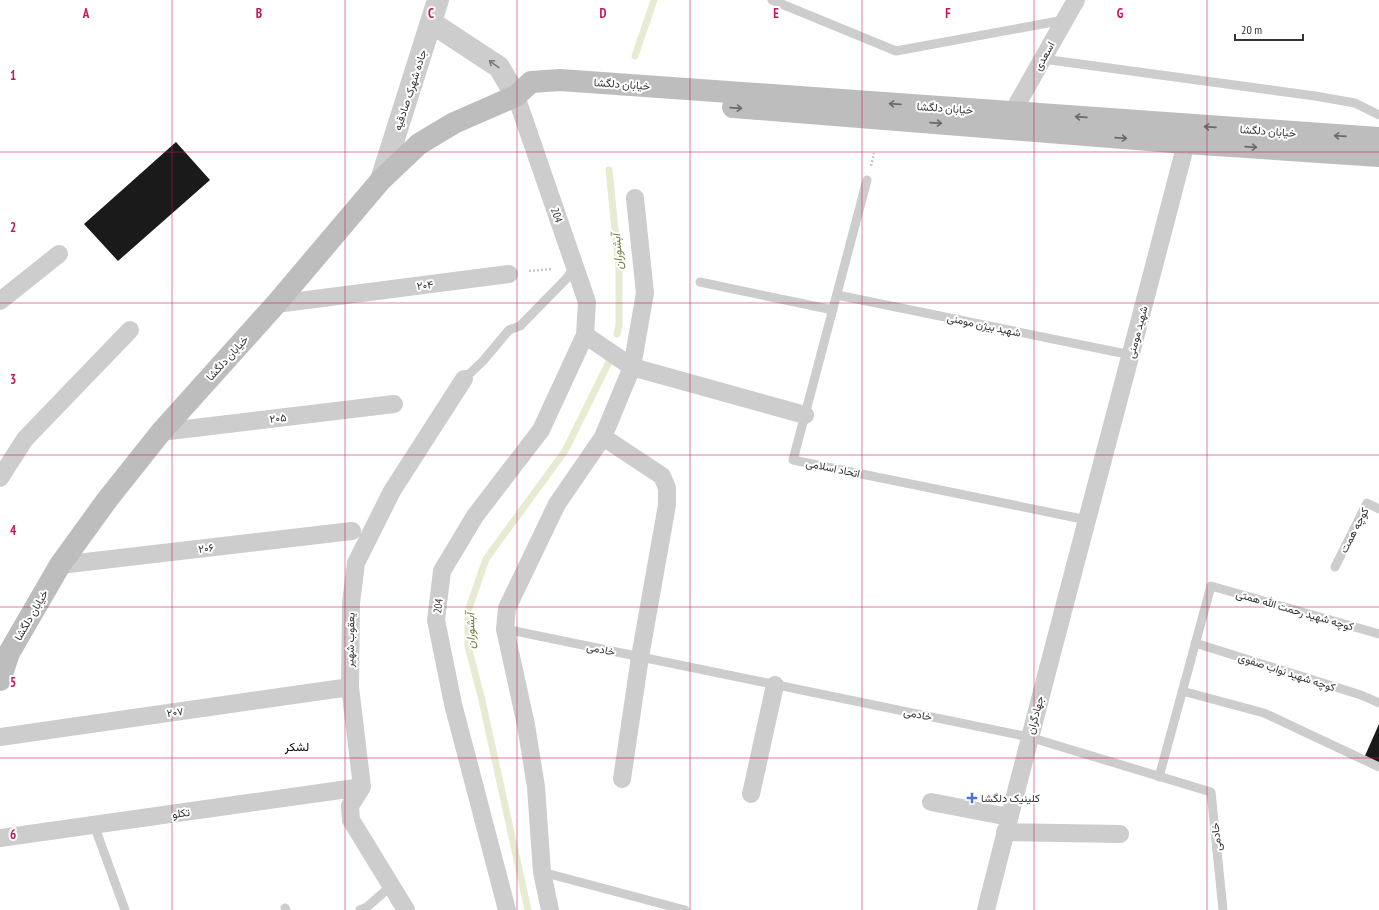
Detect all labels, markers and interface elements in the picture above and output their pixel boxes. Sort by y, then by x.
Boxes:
text: A [82,5,90,22]
text: B [256,5,262,22]
text: C [428,5,434,22]
text: D [600,5,607,22]
text: E [773,5,779,22]
text: F [945,5,951,22]
text: G [1117,5,1124,22]
scale bar [1235,16,1303,42]
text: 20 m [1241,22,1262,37]
street label: اسعدی [1030,39,1058,73]
street label: جاده شهرک صادقیه [390,48,430,132]
one-way arrow [489,60,500,68]
text: 1 [10,67,16,84]
street label: خیابان دلگشا [593,75,651,93]
street label: خیابان دلگشا [916,99,974,117]
one-way arrow [889,101,902,108]
one-way arrow [729,104,742,111]
one-way arrow [1075,114,1088,121]
one-way arrow [929,120,942,127]
street label: خیابان دلگشا [1239,122,1297,140]
one-way arrow [1204,123,1217,130]
one-way arrow [1334,132,1347,139]
one-way arrow [1114,134,1127,141]
one-way arrow [1244,144,1257,151]
street label: 204 [548,206,566,224]
text: 2 [10,219,16,236]
water label: آبشوران [608,230,627,271]
street label: ۲۰۴ [416,277,434,293]
street label: شهید مومنی [1123,304,1151,360]
street label: شهید بیژن مومنی [946,310,1023,340]
street label: خیابان دلگشا [203,332,251,384]
text: 3 [10,371,16,388]
street label: ۲۰۵ [269,410,287,426]
street label: اتحاد اسلامی [805,455,861,481]
street label: کوچه همت [1336,505,1373,556]
text: 4 [10,522,17,539]
street label: ۲۰۶ [197,540,215,556]
street label: کوچه شهید رحمت الله همتی [1234,586,1356,635]
street label: خیابان دلگشا [11,587,51,643]
street label: 204 [430,598,446,614]
water label: آبشوران [462,610,479,649]
street label: یعقوب شهیر [343,612,357,669]
street label: خادمی [585,639,617,659]
street label: کوچه شهید نواب صفوی [1236,650,1337,695]
text: 5 [10,674,16,691]
street label: جهادگران [1023,694,1047,736]
street label: ۲۰۷ [166,704,185,720]
street label: خادمی [902,704,934,724]
district label: لشکر [284,739,309,755]
place label: کلینیک دلگشا [981,791,1040,805]
marker: کلینیک دلگشا [966,792,978,804]
street label: تکلو [171,805,191,821]
street label: خادمی [1208,822,1224,852]
text: 6 [10,826,16,843]

